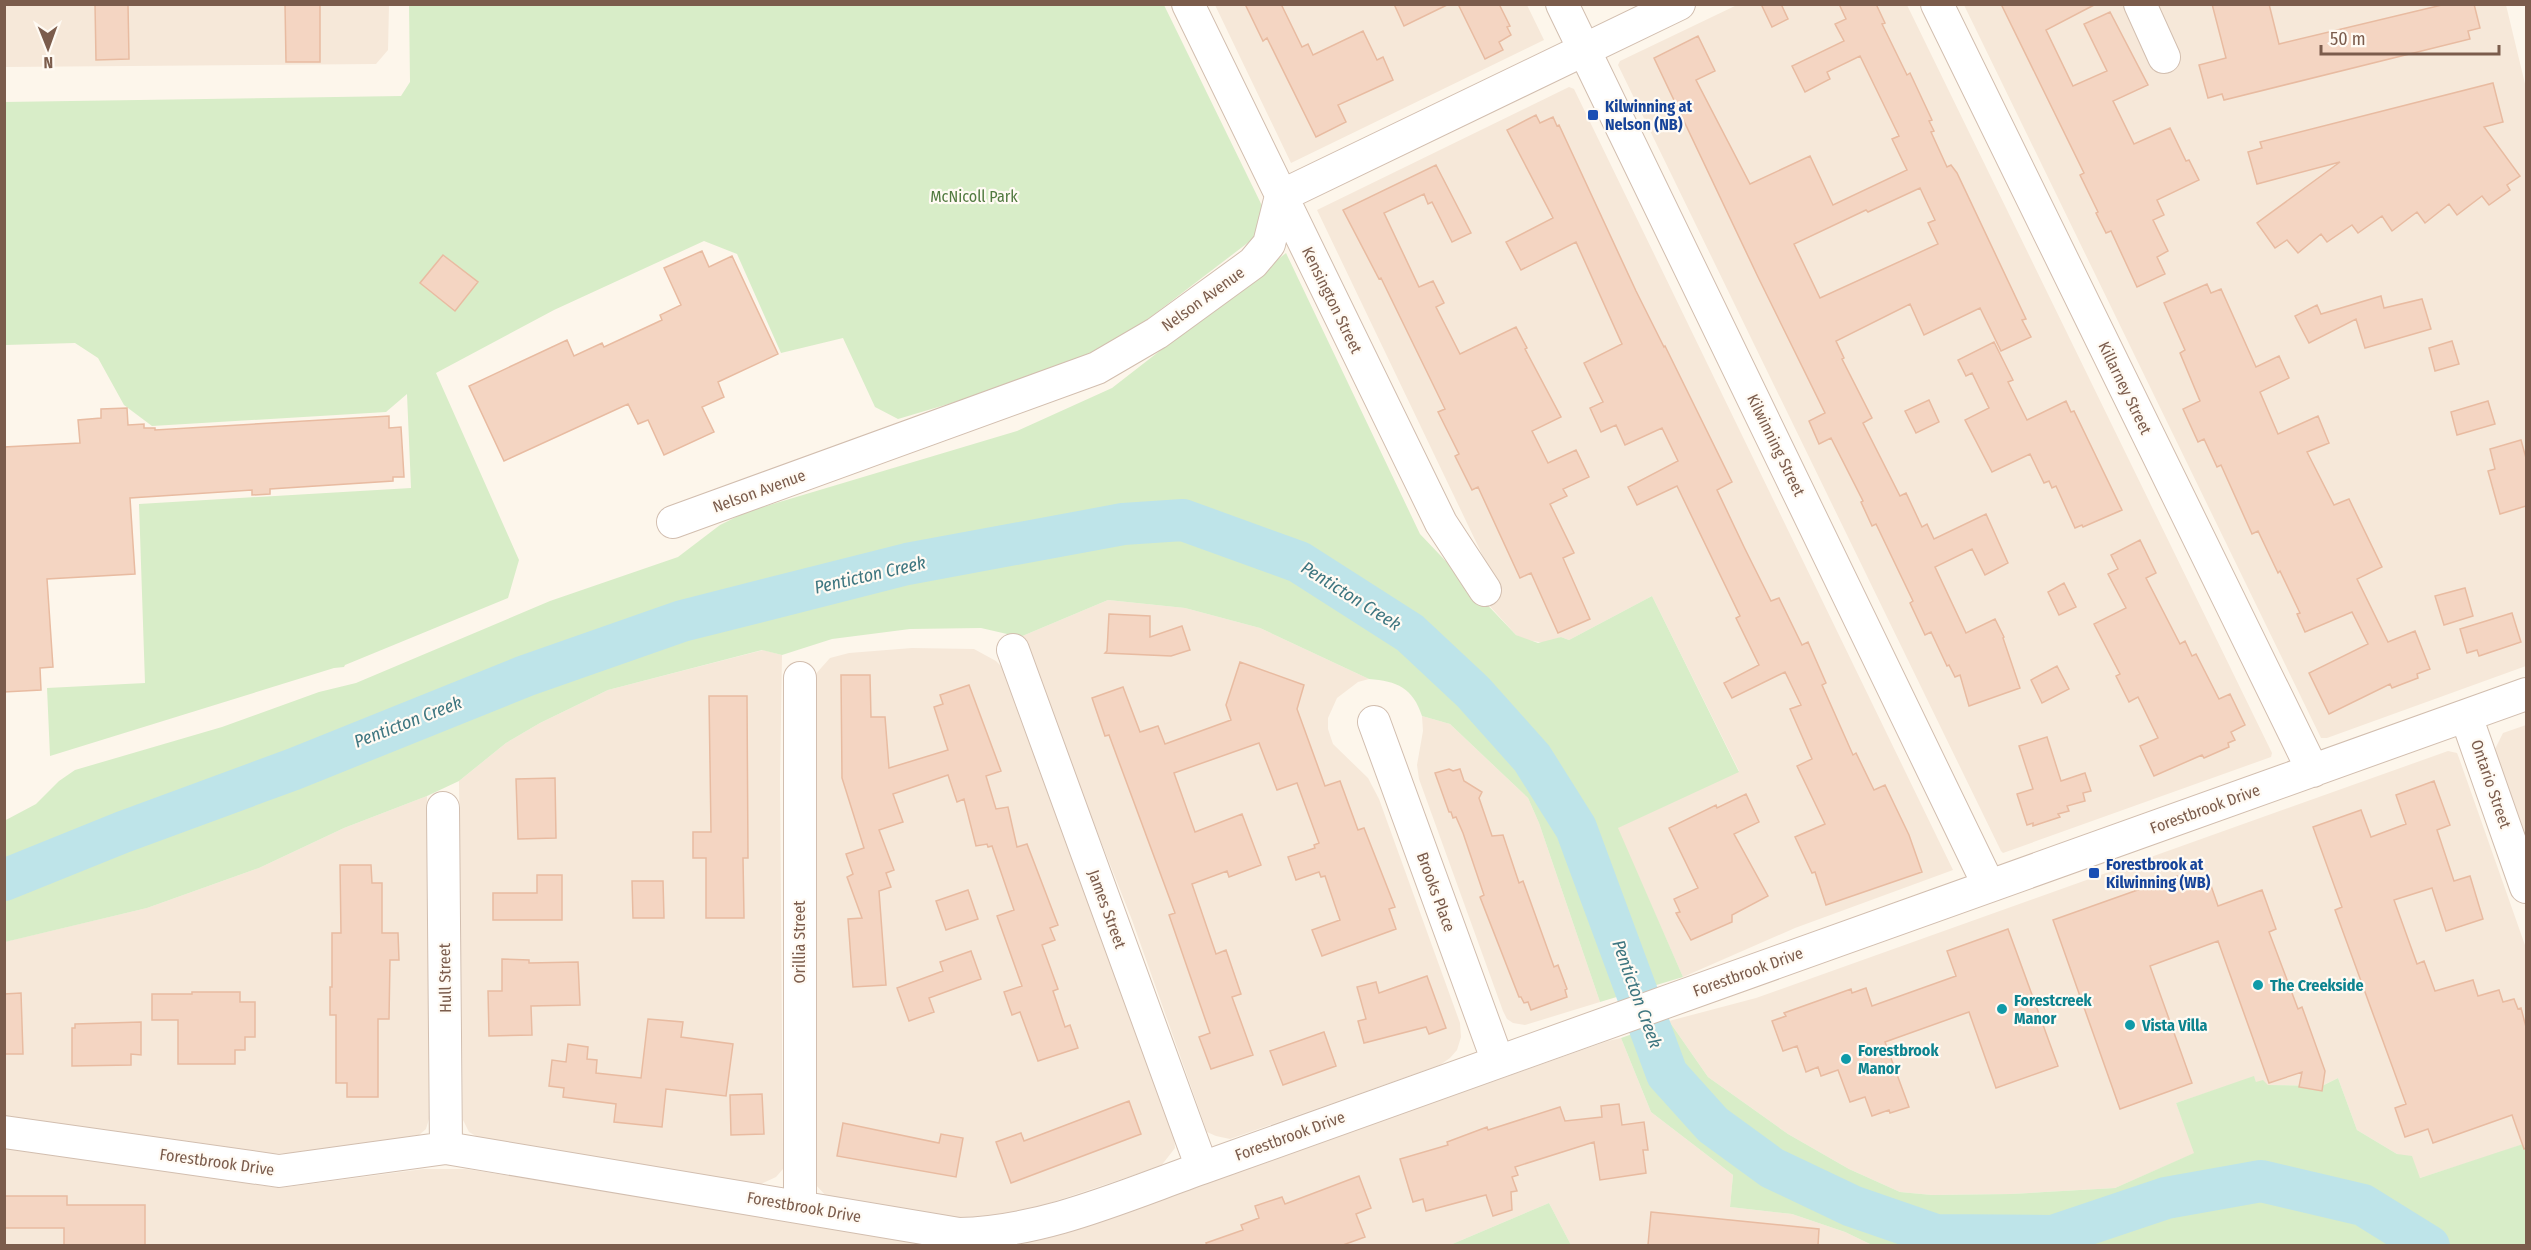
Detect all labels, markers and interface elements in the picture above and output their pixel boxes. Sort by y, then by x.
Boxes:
north arrow [18,18,78,78]
scale bar [2321,18,2500,56]
text: 50 m [2330,28,2366,50]
text: N [43,53,53,72]
place label: Kilwinning at Nelson (NB) [1605,97,1692,134]
marker: Kilwinning at Nelson (NB) [1586,108,1600,122]
park label: McNicoll Park [930,187,1018,206]
street label: Kensington Street [1298,244,1366,357]
street label: Nelson Avenue [1158,263,1248,335]
street label: Killarney Street [2094,339,2156,438]
street label: Kilwinning Street [1743,391,1809,500]
street label: Nelson Avenue [710,465,808,517]
water label: Penticton Creek [812,551,928,599]
water label: Penticton Creek [1297,557,1405,635]
water label: Penticton Creek [351,691,465,753]
street label: Ontario Street [2467,737,2515,832]
street label: Forestbrook Drive [2147,780,2263,838]
street label: Brooks Place [1413,850,1459,934]
place label: Forestbrook at Kilwinning (WB) [2106,855,2211,892]
marker: Forestbrook at Kilwinning (WB) [2087,866,2101,880]
street label: James Street [1084,867,1130,952]
street label: Orillia Street [790,900,809,984]
water label: Penticton Creek [1607,937,1667,1051]
street label: Hull Street [435,942,455,1013]
street label: Forestbrook Drive [1690,943,1806,1001]
place label: The Creekside [2270,976,2364,995]
marker: The Creekside [2251,978,2265,992]
place label: Forestcreek Manor [2014,991,2093,1028]
marker: Forestcreek Manor [1995,1002,2009,1016]
place label: Vista Villa [2141,1016,2208,1035]
marker: Vista Villa [2123,1018,2137,1032]
place label: Forestbrook Manor [1858,1041,1939,1078]
marker: Forestbrook Manor [1839,1052,1853,1066]
street label: Forestbrook Drive [1232,1107,1348,1165]
street label: Forestbrook Drive [158,1145,276,1179]
street label: Forestbrook Drive [745,1188,863,1226]

